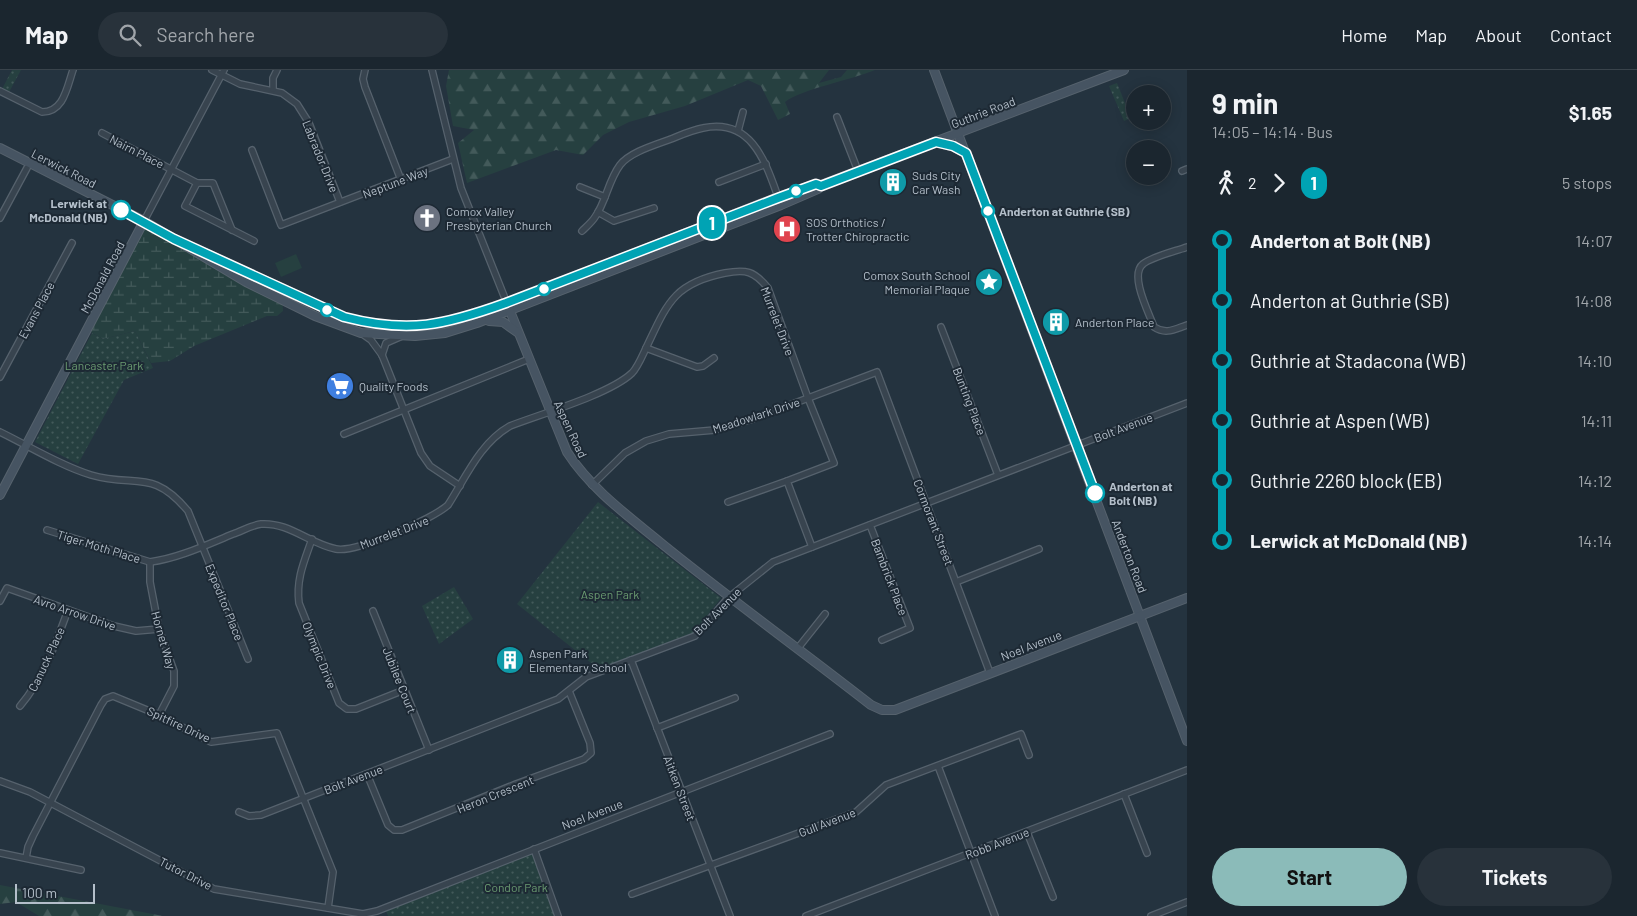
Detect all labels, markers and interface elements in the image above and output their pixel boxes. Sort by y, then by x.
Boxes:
search box [98,12,448,57]
text: Map [25,20,68,49]
icon: search [116,21,144,49]
text: Search here [156,23,255,46]
text: Home [1341,24,1387,46]
text: Map [1415,24,1447,46]
text: About [1475,24,1522,46]
text: Contact [1550,24,1612,46]
map controls [1126,85,1171,185]
button: + [1126,85,1171,130]
text: 9 min [1212,86,1278,120]
street label: Guthrie Road [949,93,1017,131]
text: $1.65 [1569,101,1612,124]
street label: Labrador Drive [300,118,342,194]
text: 14:05 – 14:14 · Bus [1212,122,1333,141]
street label: Nairn Place [107,131,167,171]
button: − [1126,140,1171,185]
street label: Lerwick Road [29,146,99,190]
street label: Neptune Way [360,163,430,201]
building icon: Suds City Car Wash [878,167,908,197]
place label: Suds City Car Wash [912,168,961,196]
icon: walk [1212,169,1240,197]
icon: forward [1265,169,1293,197]
text: 1 [1311,172,1317,194]
text: 2 [1248,173,1257,192]
text: 5 stops [1562,173,1612,192]
unlabelled marker [789,184,803,198]
place label: Lerwick at McDonald (NB) [29,196,108,224]
marker: Lerwick at McDonald (NB) [111,200,131,220]
church icon: Comox Valley Presbyterian Church [412,203,442,233]
place label: Comox Valley Presbyterian Church [446,204,552,232]
marker: Anderton at Guthrie (SB) [981,204,995,218]
place label: Anderton at Guthrie (SB) [999,204,1130,218]
line badge: 1 [696,207,728,239]
text: 1 [709,212,715,234]
hospital icon: SOS Orthotics / Trotter Chiropractic [772,214,802,244]
place label: SOS Orthotics / Trotter Chiropractic [806,215,909,243]
text: Anderton at Bolt (NB) [1250,229,1430,252]
text: 14:07 [1576,231,1612,250]
street label: McDonald Road [77,239,127,315]
place icon: Comox South School Memorial Plaque [974,267,1004,297]
place label: Comox South School Memorial Plaque [863,268,970,296]
street label: Evans Place [15,279,57,341]
unlabelled marker [537,282,551,296]
street label: Murrelet Drive [758,285,798,357]
text: Anderton at Guthrie (SB) [1250,289,1448,312]
text: 14:08 [1575,291,1612,310]
unlabelled marker [320,303,334,317]
building icon: Anderton Place [1041,307,1071,337]
place label: Anderton Place [1075,315,1154,329]
text: Guthrie at Stadacona (WB) [1250,349,1465,372]
text: 14:10 [1578,351,1612,370]
park label: Lancaster Park [65,358,143,372]
street label: Bunting Place [951,365,989,437]
supermarket icon: Quality Foods [325,371,355,401]
place label: Quality Foods [359,379,429,393]
street label: Meadowlark Drive [711,394,801,436]
street label: Aspen Road [552,398,590,460]
street label: Bolt Avenue [1092,409,1154,445]
text: Guthrie at Aspen (WB) [1250,409,1428,432]
text: 14:11 [1581,411,1612,430]
text: Guthrie 2260 block (EB) [1250,469,1441,492]
text: 14:12 [1578,471,1612,490]
street label: Cormorant Street [911,477,957,567]
place label: Anderton at Bolt (NB) [1109,479,1173,507]
marker: Anderton at Bolt (NB) [1085,483,1105,503]
street label: Murrelet Drive [358,512,430,552]
street label: Anderton Road [1110,517,1150,595]
street label: Tiger Moth Place [56,527,142,565]
text: Lerwick at McDonald (NB) [1250,529,1467,552]
text: 14:14 [1578,531,1612,550]
street label: Bambrick Place [869,537,911,617]
street label: Expeditor Place [203,562,247,642]
street label: Bolt Avenue [690,584,744,638]
park label: Aspen Park [581,587,639,601]
street label: Avro Arrow Drive [32,591,118,633]
street label: Hornet Way [149,609,179,671]
street label: Olympic Drive [300,620,340,690]
street label: Canuck Place [25,625,67,693]
street label: Noel Avenue [998,627,1064,663]
street label: Jubilee Court [380,645,420,715]
building icon: Aspen Park Elementary School [495,645,525,675]
place label: Aspen Park Elementary School [529,646,627,674]
street label: Spitfire Drive [145,703,213,745]
street label: Aitken Street [661,754,699,822]
street label: Bolt Avenue [322,761,384,797]
street label: Heron Crescent [455,772,535,816]
street label: Noel Avenue [559,796,625,832]
street label: Gull Avenue [797,805,857,839]
street label: Robb Avenue [963,824,1031,862]
button: Start [1212,848,1407,906]
button: Tickets [1417,848,1612,906]
street label: Tutor Drive [157,854,215,892]
park label: Condor Park [484,880,548,894]
scale bar [15,881,95,904]
text: 100 m [22,884,57,901]

